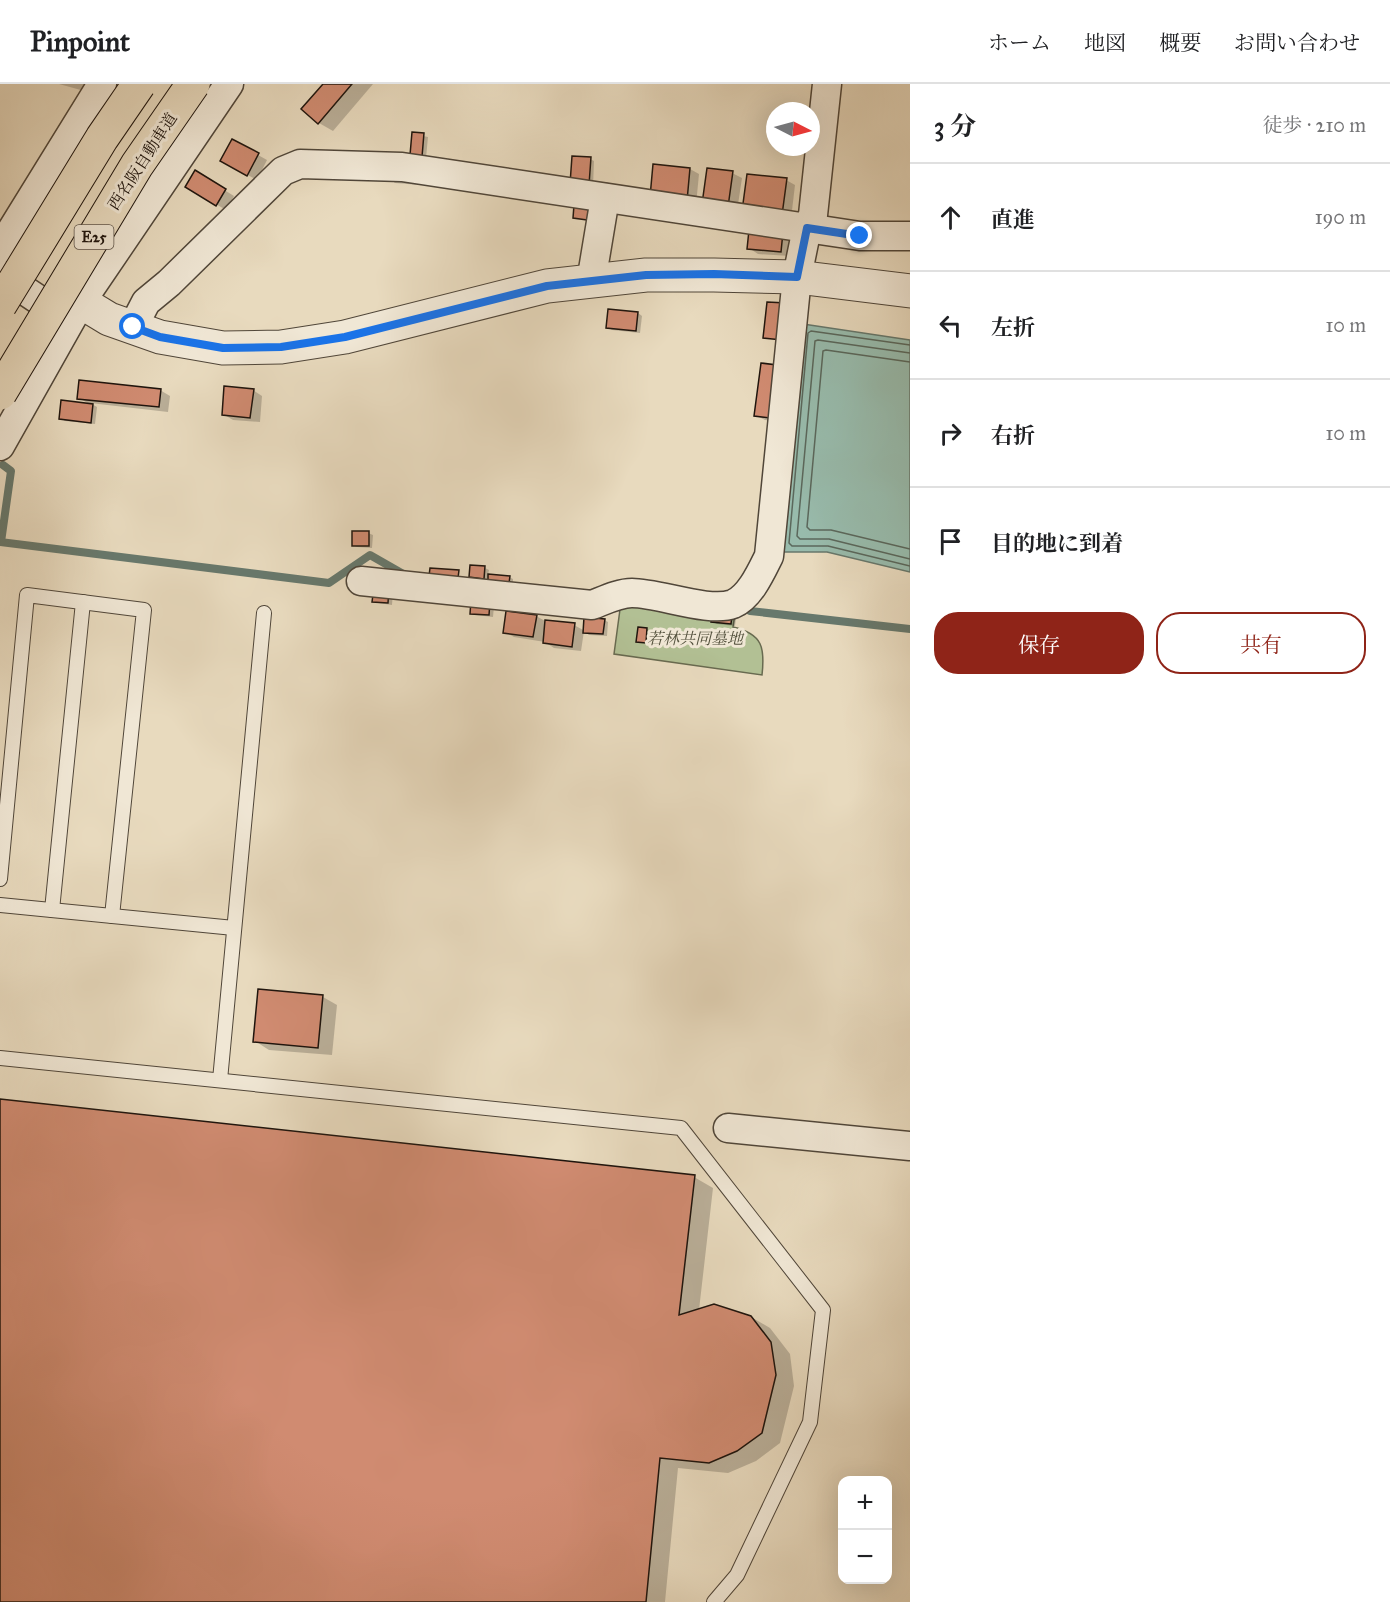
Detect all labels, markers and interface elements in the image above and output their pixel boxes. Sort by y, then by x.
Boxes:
text: Pinpoint [30,24,130,59]
text: ホーム [988,30,1051,56]
text: 地図 [1084,30,1126,56]
text: 概要 [1159,30,1201,56]
text: お問い合わせ [1234,30,1360,56]
north arrow [766,102,820,156]
street label: 西名阪自動車道 [104,109,181,213]
text: 3 分 [934,110,976,142]
text: 徒歩 · 210 m [1263,113,1366,137]
icon: ahead [934,201,967,234]
text: 190 m [1315,205,1366,229]
text: 直進 [991,206,1035,233]
route end [846,222,872,248]
road number: E25 [74,225,113,249]
icon: left [934,309,967,342]
route start [119,313,145,339]
text: 10 m [1325,313,1366,337]
text: 左折 [991,314,1035,341]
icon: right [934,417,967,450]
text: 10 m [1325,421,1366,445]
text: 右折 [991,422,1035,449]
icon: arrive [934,525,967,558]
text: 目的地に到着 [991,530,1123,557]
button: 保存 [934,612,1144,674]
button: 共有 [1156,612,1366,674]
park label: 若林共同墓地 [647,629,745,648]
map controls [838,1476,892,1584]
button: + [838,1476,892,1530]
button: − [838,1530,892,1584]

